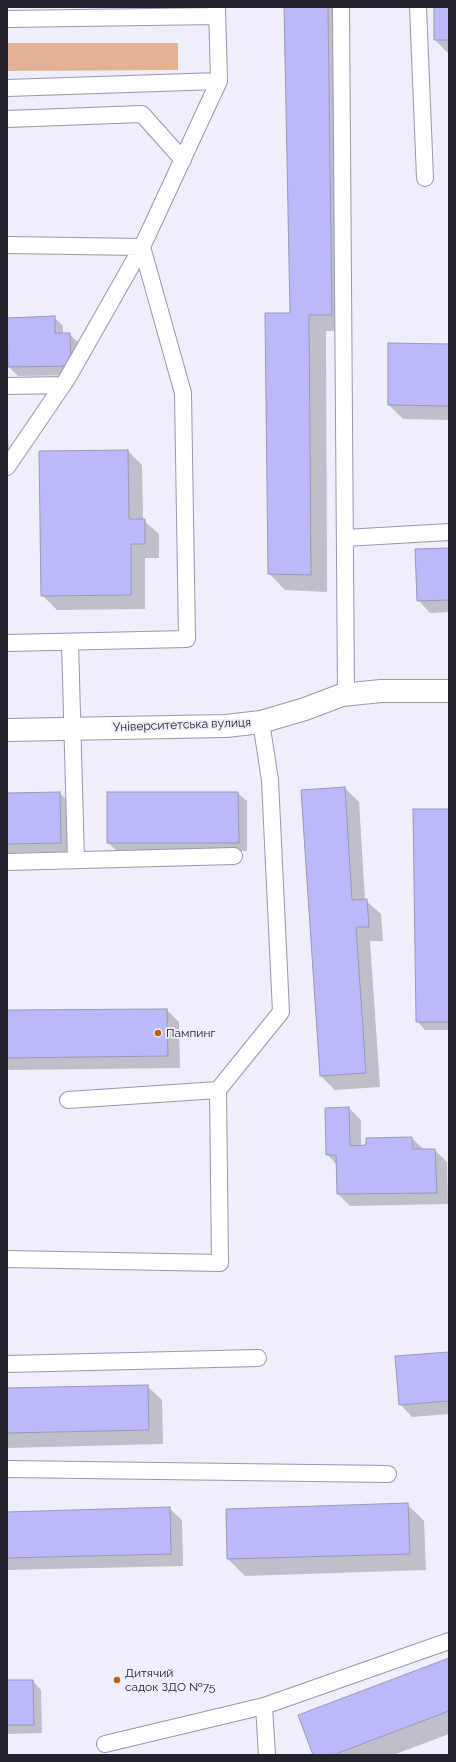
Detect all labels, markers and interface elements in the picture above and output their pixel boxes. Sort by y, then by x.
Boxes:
street label: Університетська вулиця [113,715,251,735]
place label: Пампинг [166,1026,215,1040]
marker: Пампинг [153,1028,163,1038]
place label: Дитячий садок ЗДО №75 [125,1666,215,1694]
marker: Дитячий садок ЗДО №75 [112,1675,122,1685]

